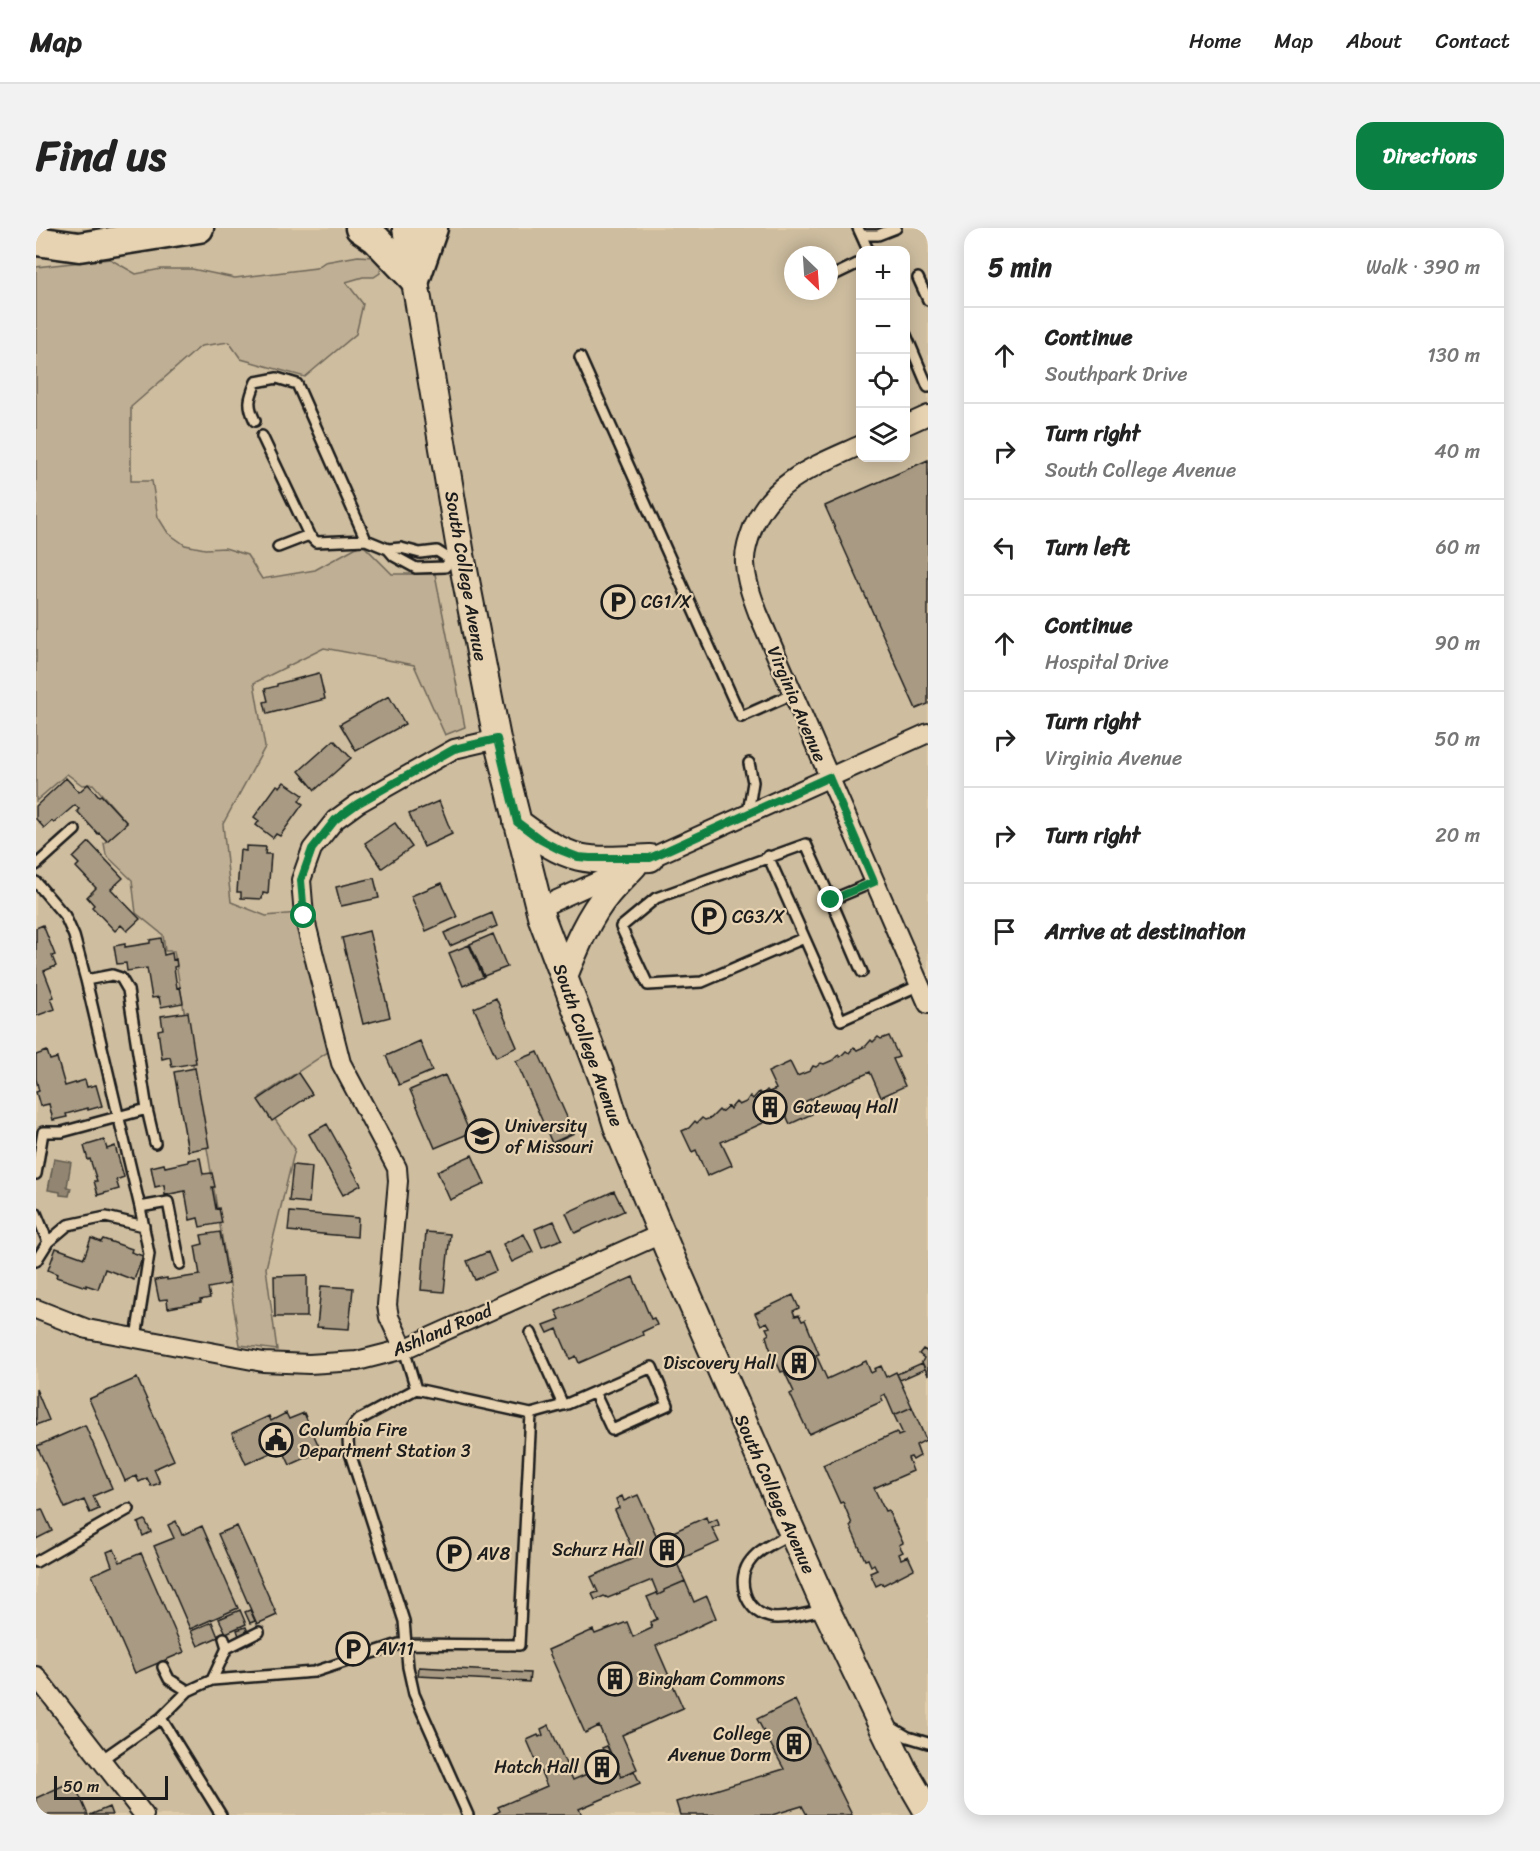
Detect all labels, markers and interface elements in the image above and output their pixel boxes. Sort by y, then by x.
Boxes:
text: Map [30,17,82,66]
text: Home [1189,22,1241,60]
text: Map [1274,22,1313,60]
text: About [1346,22,1403,60]
text: Contact [1436,22,1510,60]
text: Find us [36,119,166,193]
button: Directions [1356,122,1504,190]
text: 5 min [988,244,1052,290]
north arrow [784,246,838,300]
map controls [856,246,910,462]
button: + [856,246,910,300]
text: Walk · 390 m [1366,250,1480,285]
button: − [856,300,910,354]
text: Continue [1045,318,1133,357]
text: 130 m [1427,338,1480,373]
icon: ahead [988,339,1021,372]
button: locate [856,354,910,408]
text: Southpark Drive [1045,357,1188,392]
button: layers [856,408,910,462]
text: Turn right [1045,414,1140,453]
text: 40 m [1434,434,1480,469]
icon: right [988,435,1021,468]
text: South College Avenue [1045,453,1236,488]
street label: South College Avenue [435,488,497,664]
text: Turn left [1045,528,1130,567]
text: 60 m [1435,530,1480,565]
icon: left [988,531,1021,564]
parking icon: CG1/X [600,584,636,620]
place label: CG1/X [641,586,692,618]
text: Continue [1045,606,1133,645]
text: 90 m [1435,626,1480,661]
icon: ahead [988,627,1021,660]
street label: Virginia Avenue [758,641,836,767]
text: Hospital Drive [1045,645,1169,680]
text: Turn right [1045,702,1140,741]
text: 50 m [1435,722,1480,757]
icon: right [988,723,1021,756]
text: Virginia Avenue [1045,741,1182,776]
text: Turn right [1045,816,1140,855]
text: 20 m [1435,818,1480,853]
icon: right [988,819,1021,852]
route end [817,886,843,912]
parking icon: CG3/X [691,899,727,935]
place label: CG3/X [732,901,785,933]
route start [290,902,316,928]
text: Arrive at destination [1045,912,1246,951]
icon: arrive [988,915,1021,948]
street label: South College Avenue [544,959,632,1131]
building icon: Gateway Hall [752,1089,788,1125]
place label: Gateway Hall [793,1091,899,1123]
place label: University of Missouri [505,1110,594,1163]
school or university icon: University of Missouri [464,1118,500,1154]
street label: Ashland Road [386,1294,498,1366]
building icon: Discovery Hall [781,1345,817,1381]
place label: Discovery Hall [663,1347,777,1379]
street label: South College Avenue [725,1409,825,1579]
place label: Columbia Fire Department Station 3 [299,1414,471,1467]
public building icon: Columbia Fire Department Station 3 [258,1422,294,1458]
building icon: Schurz Hall [649,1532,685,1568]
place label: Schurz Hall [552,1534,645,1566]
parking icon: AV8 [436,1536,472,1572]
place label: AV8 [476,1538,510,1570]
parking icon: AV11 [335,1631,371,1667]
place label: AV11 [375,1633,414,1665]
building icon: Bingham Commons [597,1661,633,1697]
place label: Bingham Commons [638,1663,786,1695]
place label: College Avenue Dorm [667,1718,771,1771]
building icon: College Avenue Dorm [776,1726,812,1762]
building icon: Hatch Hall [584,1749,620,1785]
place label: Hatch Hall [494,1751,580,1783]
text: 50 m [63,1772,99,1801]
scale bar [54,1773,168,1800]

